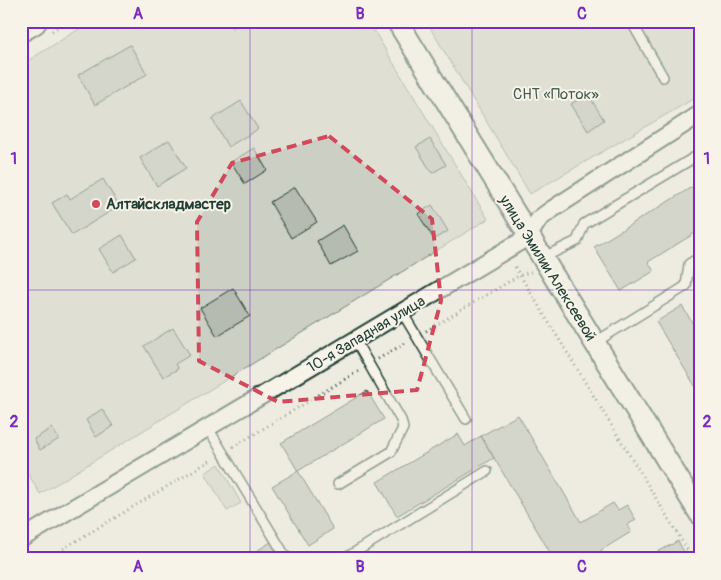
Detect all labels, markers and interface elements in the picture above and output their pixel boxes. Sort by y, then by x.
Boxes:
text: A [133,4,144,24]
text: B [355,4,365,24]
text: C [577,4,587,24]
park label: СНТ «Поток» [513,85,599,104]
text: 1 [11,149,17,169]
text: 1 [704,149,710,169]
street label: улица Эмилии Алексеевой [494,191,600,345]
place label: Алтайскладмастер [106,195,231,214]
marker: Алтайскладмастер [90,198,102,210]
street label: 10-я Западная улица [304,292,429,377]
text: 2 [10,412,19,432]
text: 2 [703,412,712,432]
text: A [133,557,144,577]
text: B [355,557,365,577]
text: C [577,557,587,577]

